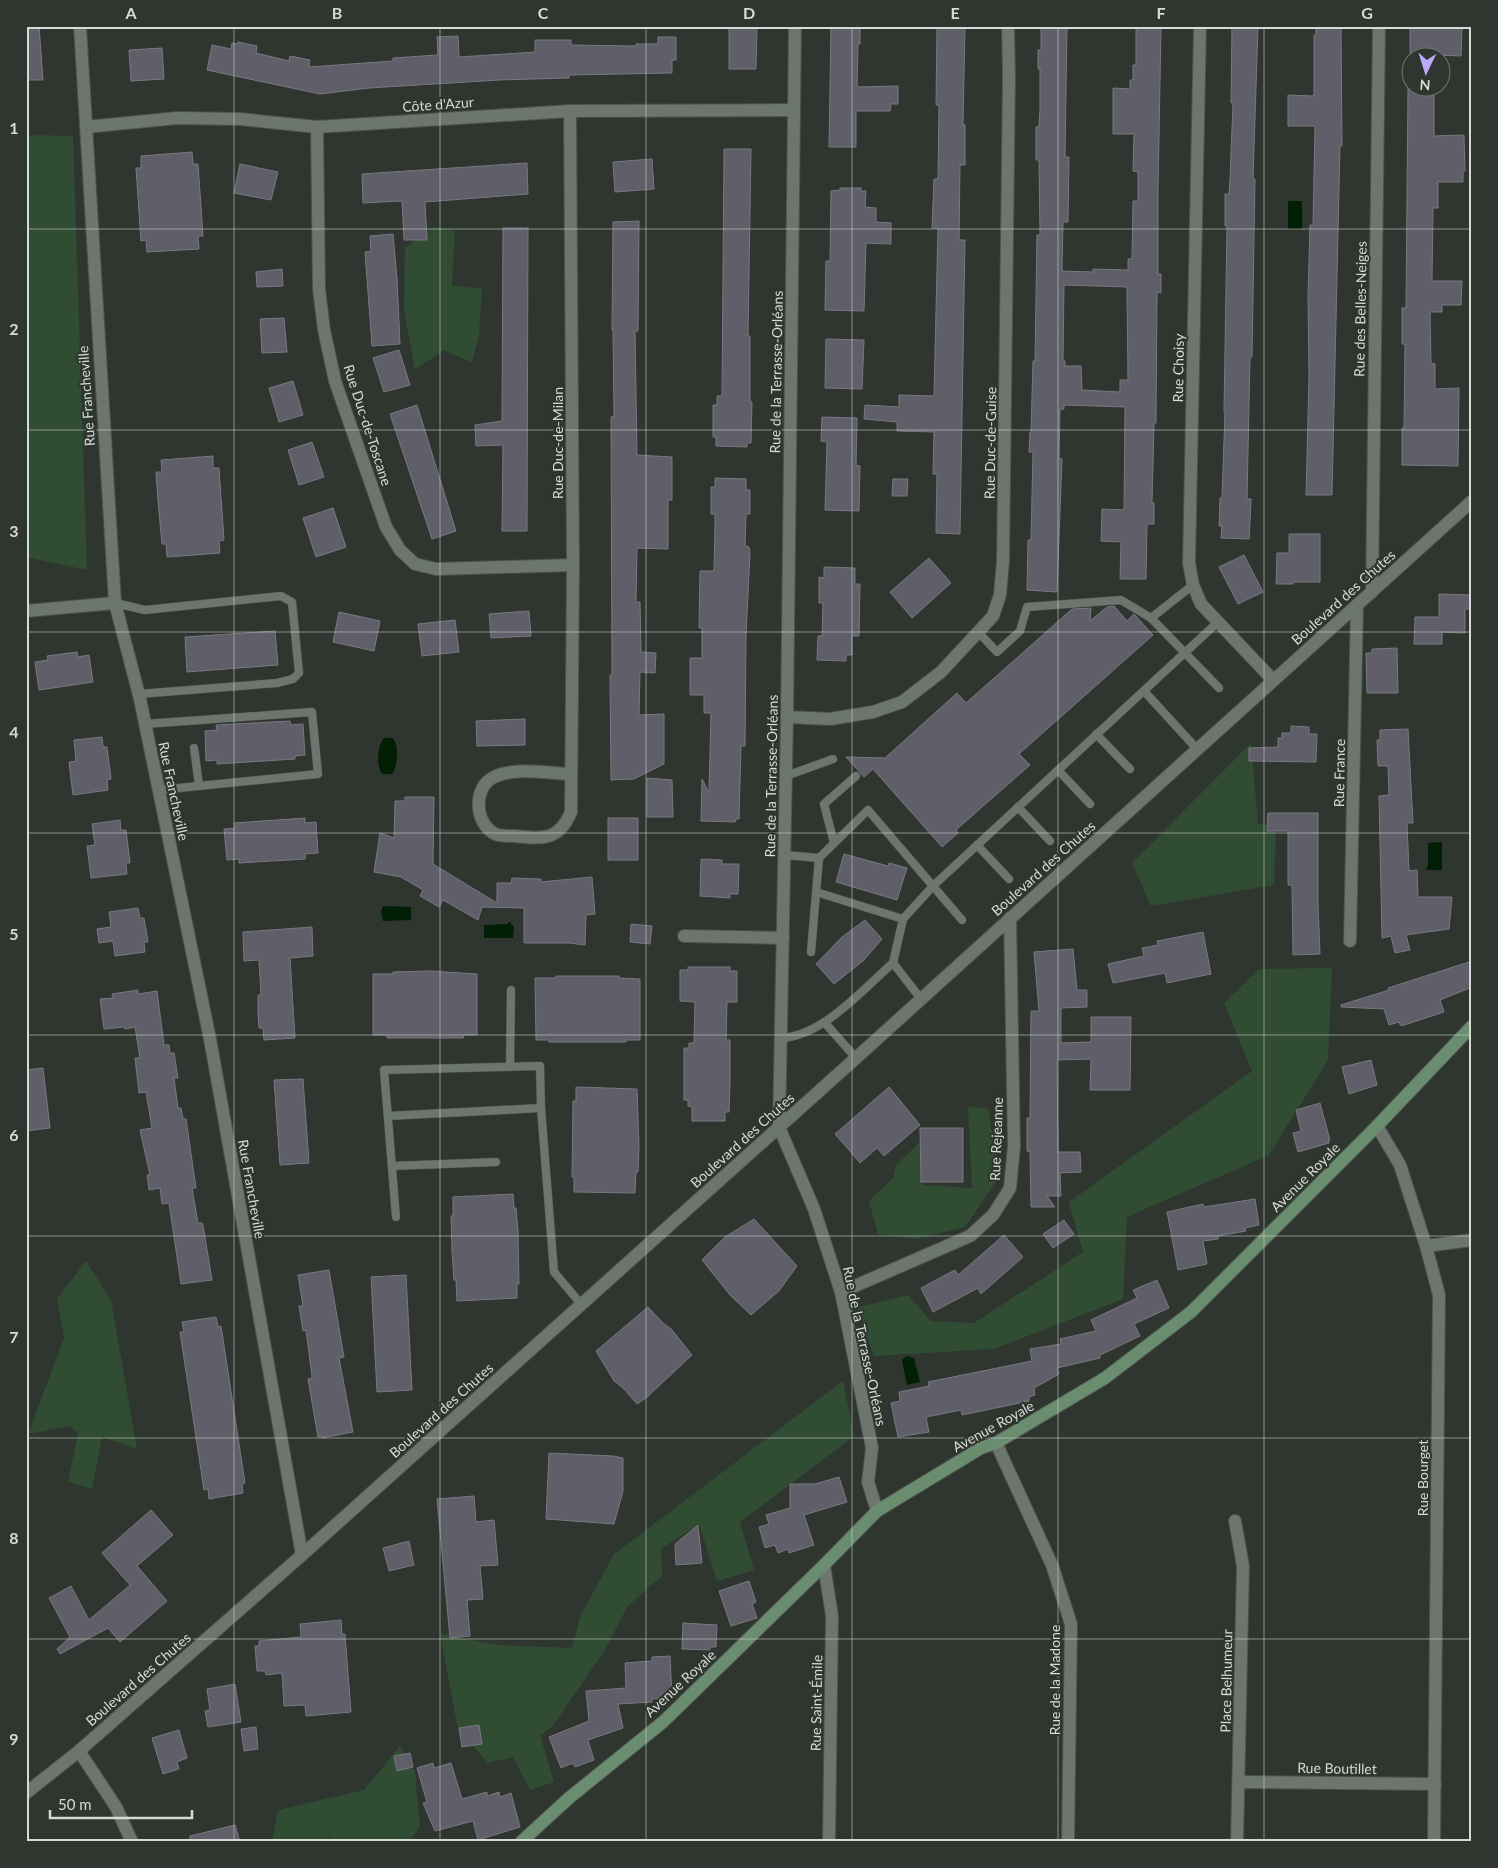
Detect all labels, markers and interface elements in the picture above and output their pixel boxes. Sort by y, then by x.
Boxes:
text: A [124,3,137,22]
text: B [332,3,342,22]
text: C [538,3,549,22]
text: D [743,3,755,22]
text: E [950,3,960,22]
text: F [1156,3,1166,22]
text: G [1361,3,1373,22]
north arrow [1400,48,1450,98]
text: N [1419,77,1431,94]
street label: Côte d'Azur [402,93,474,115]
text: 1 [9,118,19,137]
street label: Rue des Belles-Neiges [1350,241,1370,377]
street label: Rue de la Terrasse-Orléans [766,290,786,454]
text: 2 [9,319,19,338]
street label: Rue Choisy [1169,333,1187,403]
street label: Rue Francheville [74,345,98,447]
street label: Rue Duc-de-Toscane [340,362,396,488]
street label: Rue Duc-de-Milan [549,387,566,499]
street label: Rue Duc-de-Guise [981,387,999,499]
text: 3 [9,521,19,540]
street label: Boulevard des Chutes [1288,546,1398,648]
street label: Rue de la Terrasse-Orléans [761,694,781,858]
text: 4 [9,722,19,741]
street label: Rue France [1330,739,1348,807]
street label: Rue Francheville [155,740,193,842]
street label: Boulevard des Chutes [988,817,1098,919]
text: 5 [9,924,19,943]
street label: Boulevard des Chutes [687,1089,797,1191]
street label: Rue Rejeanne [986,1097,1006,1181]
text: 6 [9,1125,19,1144]
street label: Rue Francheville [235,1138,269,1240]
street label: Avenue Royale [1267,1139,1343,1215]
street label: Rue de la Terrasse-Orléans [840,1265,890,1427]
text: 7 [9,1327,19,1346]
street label: Boulevard des Chutes [386,1359,496,1461]
street label: Avenue Royale [949,1397,1037,1455]
street label: Rue Bourget [1414,1440,1431,1516]
text: 8 [9,1528,19,1547]
street label: Rue de la Madone [1046,1625,1063,1735]
street label: Boulevard des Chutes [82,1629,194,1729]
street label: Place Belhumeur [1217,1629,1235,1733]
street label: Avenue Royale [641,1646,719,1720]
street label: Rue Saint-Émile [807,1655,825,1751]
text: 9 [9,1729,19,1748]
street label: Rue Boutillet [1297,1759,1377,1777]
scale bar [50,1788,192,1820]
text: 50 m [58,1795,92,1813]

